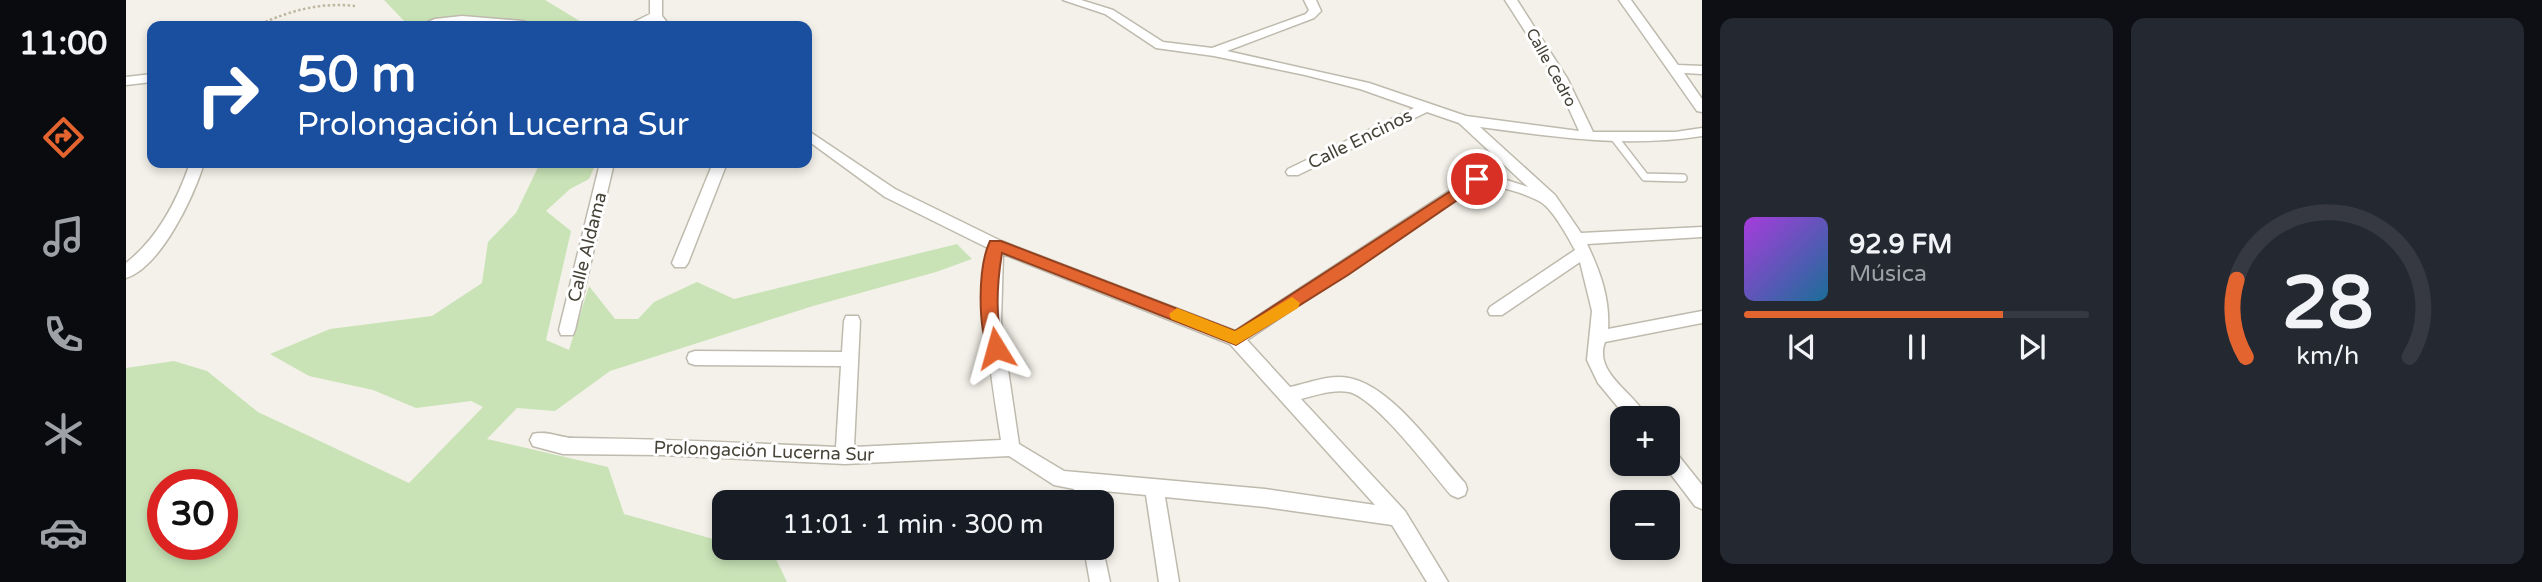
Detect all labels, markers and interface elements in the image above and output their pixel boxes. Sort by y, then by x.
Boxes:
text: 11:00 [19,25,107,63]
street label: Calle Cedro [1521,25,1581,110]
text: 50 m [297,46,416,105]
icon: right [182,49,273,140]
street label: Calle Encinos [1304,104,1416,174]
text: Prolongación Lucerna Sur [297,106,689,144]
icon: directions [39,113,88,162]
pin [1447,149,1507,209]
icon: arrive [1458,160,1496,198]
street label: Calle Aldama [563,190,611,304]
icon: music [39,212,88,261]
text: 92.9 FM [1849,229,1952,260]
text: Música [1849,260,1927,288]
text: 28 [2282,260,2373,348]
icon: phone [39,310,88,359]
position arrow [959,311,1033,385]
icon: previous [1783,328,1821,366]
icon: pause [1898,328,1936,366]
icon: next [2013,328,2051,366]
text: km/h [2296,341,2359,371]
map controls [1610,406,1680,560]
button: + [1610,406,1680,476]
icon: climate [39,409,88,458]
street label: Prolongación Lucerna Sur [653,436,875,466]
speed limit sign: 30 [147,469,238,560]
button: − [1610,490,1680,560]
icon: car [39,508,88,557]
text: 11:01 · 1 min · 300 m [782,509,1044,540]

